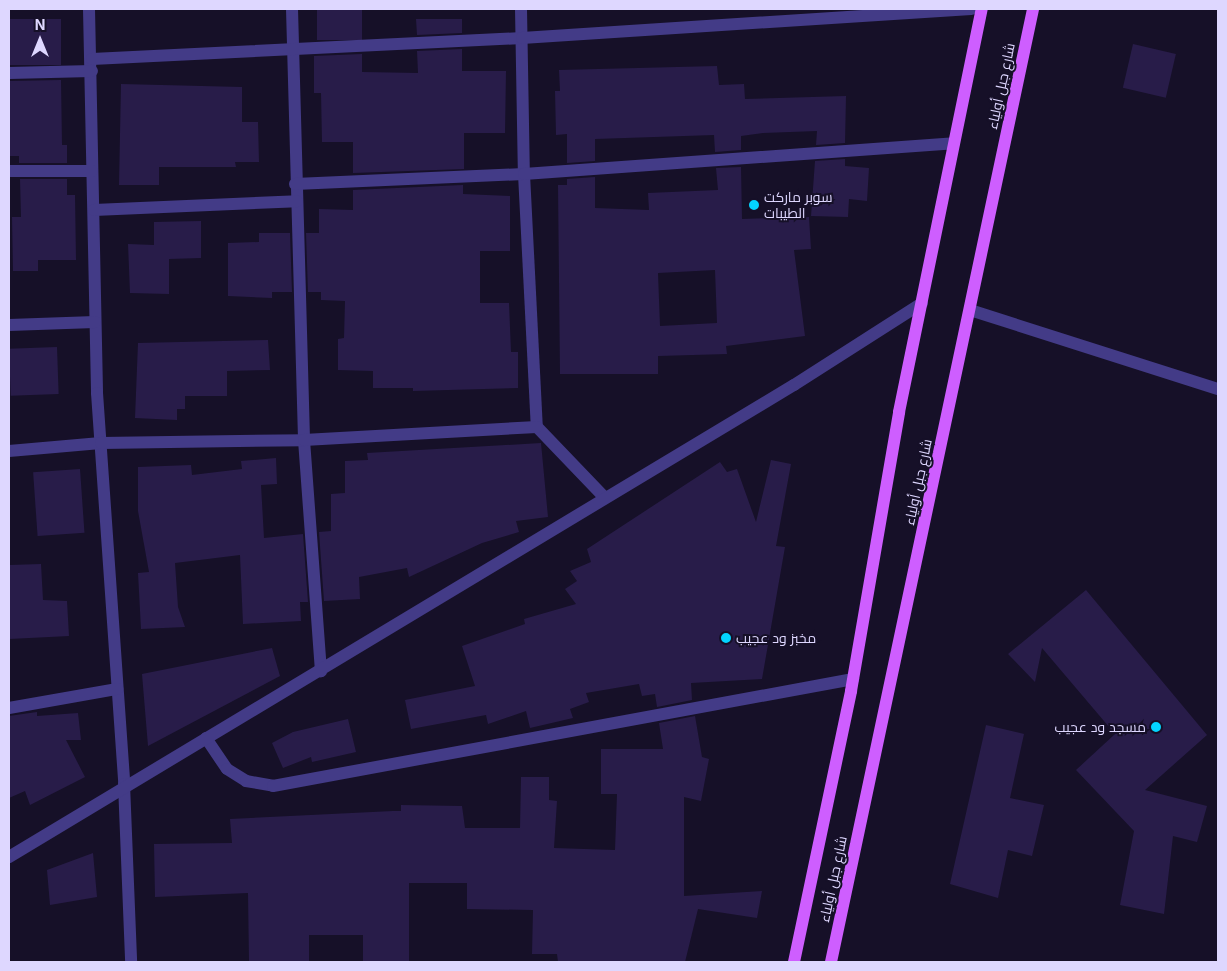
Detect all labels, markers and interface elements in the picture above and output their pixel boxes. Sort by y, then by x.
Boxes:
north arrow [15,15,65,65]
text: N [35,16,45,33]
street label: شارع جبل أولياء [984,41,1018,131]
place label: سوبر ماركت الطيبات [764,189,833,222]
marker: سوبر ماركت الطيبات [748,199,760,211]
street label: شارع جبل أولياء [901,437,935,527]
place label: مخبز ود عجيب [736,630,816,646]
marker: مخبز ود عجيب [720,632,732,644]
place label: مسجد ود عجيب [1054,719,1146,735]
marker: مسجد ود عجيب [1150,721,1162,733]
street label: شارع جبل أولياء [816,834,850,924]

